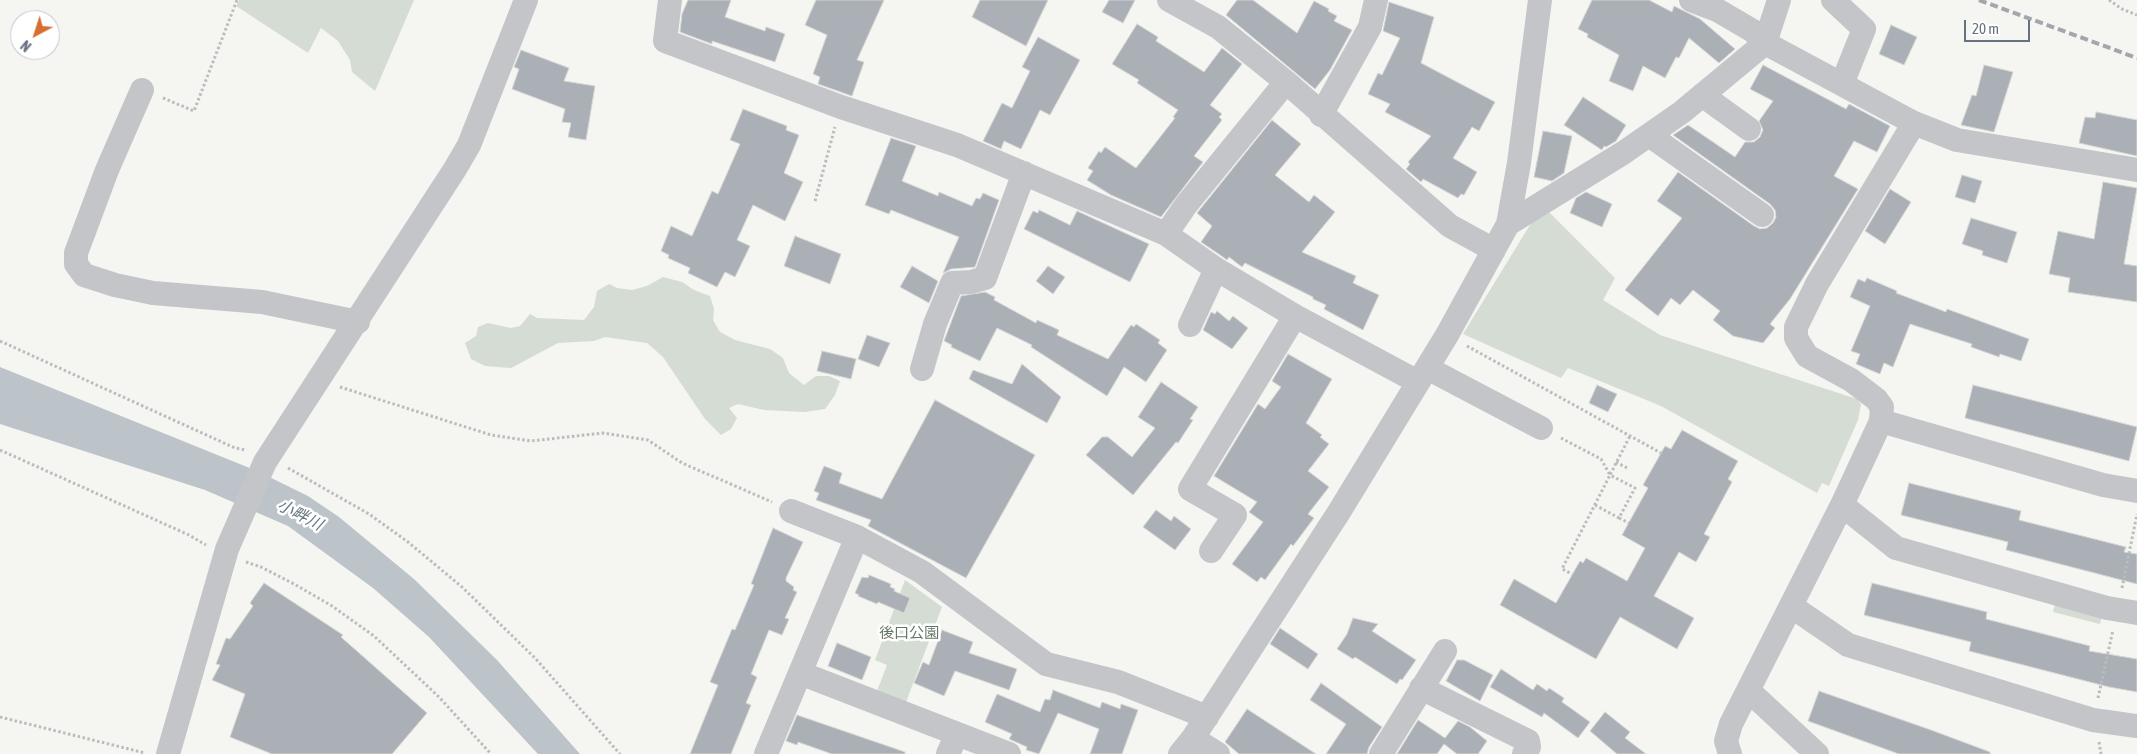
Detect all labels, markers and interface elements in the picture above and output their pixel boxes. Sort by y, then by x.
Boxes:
north arrow [10,10,60,60]
scale bar [1967,10,2033,42]
text: 20 m [1972,20,1999,37]
text: N [18,37,34,55]
water label: 小畔川 [274,496,326,534]
park label: 後口公園 [879,624,939,642]

